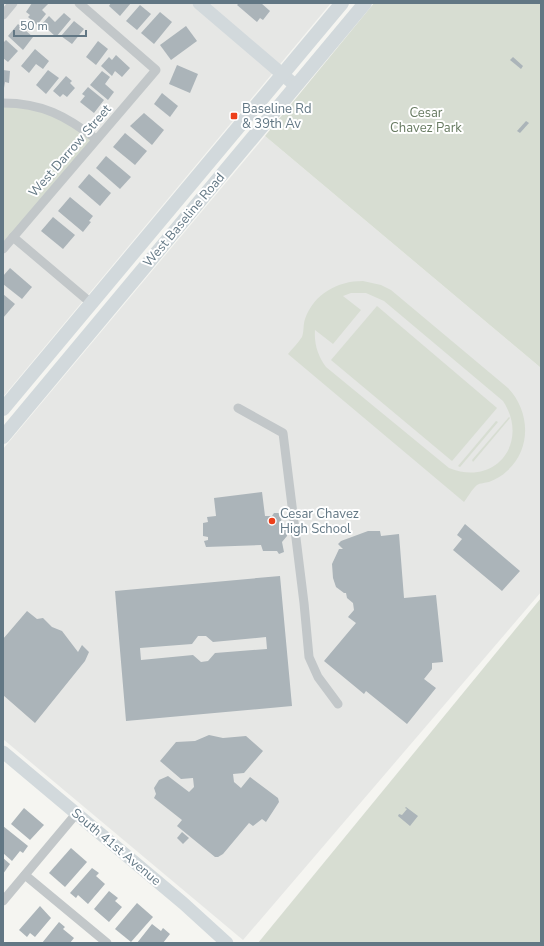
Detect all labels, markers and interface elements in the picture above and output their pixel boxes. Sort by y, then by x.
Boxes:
scale bar [14,12,86,38]
text: 50 m [20,18,48,34]
place label: Baseline Rd & 39th Av [242,100,311,133]
street label: West Darrow Street [25,101,116,201]
park label: Cesar Chavez Park [390,104,462,137]
marker: Baseline Rd & 39th Av [229,111,239,121]
street label: West Baseline Road [139,169,229,271]
place label: Cesar Chavez High School [280,505,359,538]
marker: Cesar Chavez High School [267,516,277,526]
street label: South 41st Avenue [67,804,165,890]

